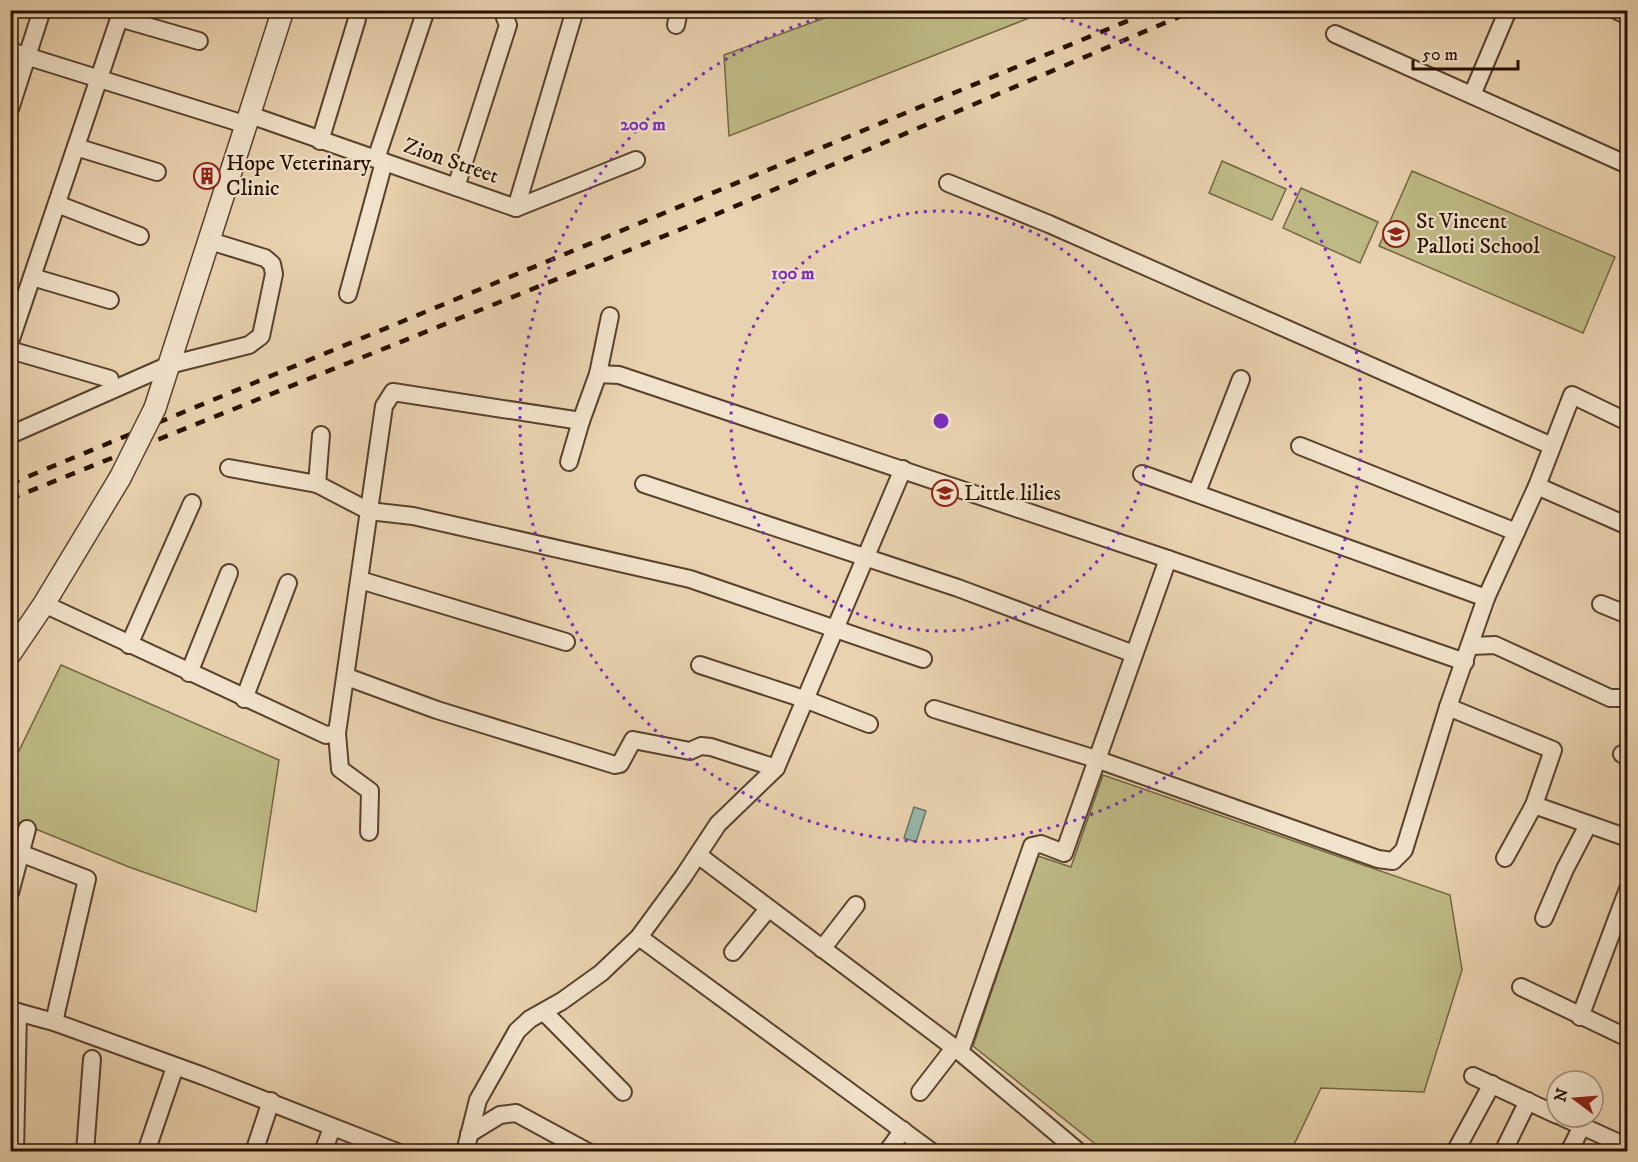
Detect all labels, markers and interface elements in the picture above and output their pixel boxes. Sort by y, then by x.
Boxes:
scale bar [1413,33,1518,71]
text: 50 m [1422,44,1458,66]
text: 200 m [620,114,666,136]
street label: Zion Street [400,132,502,190]
place label: Hope Veterinary Clinic [226,150,372,202]
building icon: Hope Veterinary Clinic [192,161,222,191]
place label: St Vincent Palloti School [1416,208,1540,260]
school or university icon: St Vincent Palloti School [1381,219,1411,249]
text: 100 m [771,263,815,285]
centre of rings [931,411,951,431]
school or university icon: Little lilies [930,478,960,508]
place label: Little lilies [964,480,1061,507]
north arrow [1545,1069,1605,1129]
text: N [1550,1086,1573,1104]

